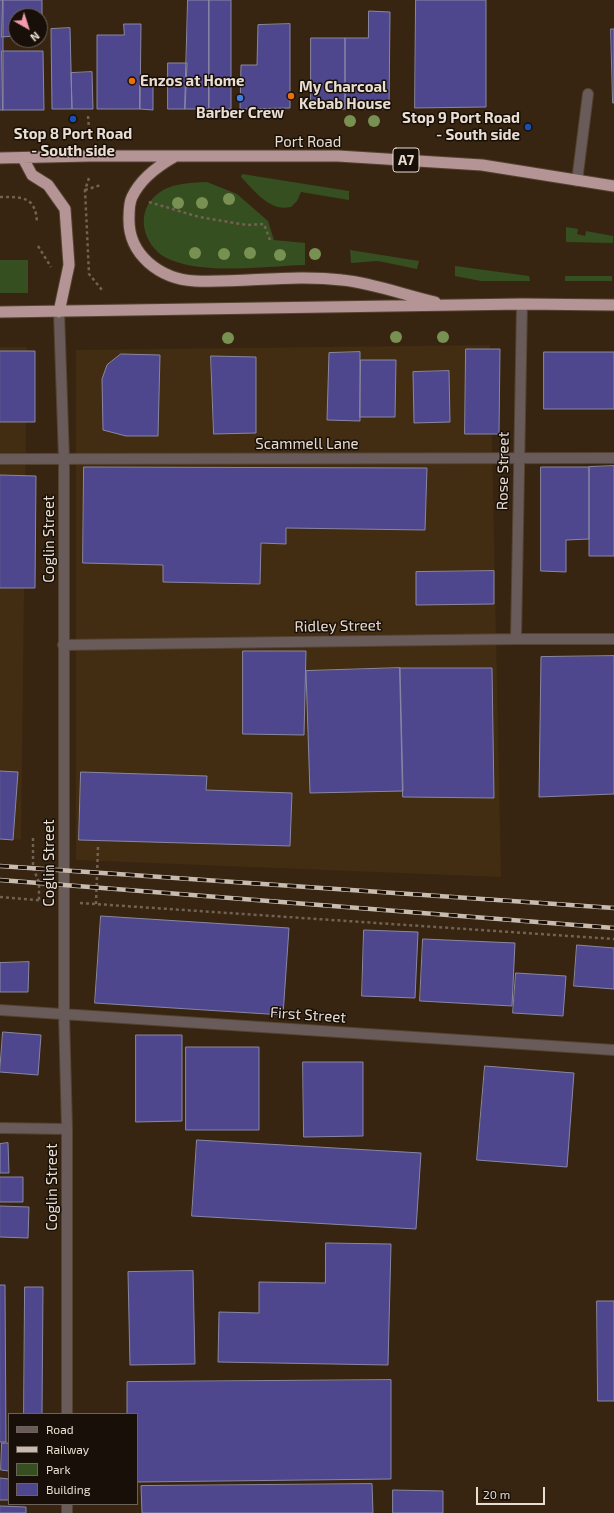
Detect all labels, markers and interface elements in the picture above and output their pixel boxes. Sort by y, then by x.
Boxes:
north arrow [8,8,48,48]
text: N [28,29,42,44]
place label: Enzos at Home [140,72,244,90]
marker: Enzos at Home [127,76,137,86]
place label: My Charcoal Kebab House [299,78,391,113]
marker: My Charcoal Kebab House [286,91,296,101]
marker: Barber Crew [235,93,245,103]
place label: Barber Crew [196,104,284,122]
place label: Stop 9 Port Road - South side [402,109,520,144]
marker: Stop 8 Port Road - South side [68,114,78,124]
marker: Stop 9 Port Road - South side [523,122,533,132]
place label: Stop 8 Port Road - South side [14,125,132,160]
street label: Port Road [275,133,341,151]
road number: A7 [393,148,419,172]
street label: Rose Street [493,432,513,510]
street label: Scammell Lane [255,435,359,453]
street label: Coglin Street [40,495,58,583]
street label: Ridley Street [294,616,382,636]
street label: Coglin Street [40,819,58,907]
street label: First Street [269,1003,347,1027]
street label: Coglin Street [43,1143,61,1231]
legend [8,1413,138,1505]
text: Road [46,1422,74,1436]
text: Railway [46,1442,89,1456]
text: Park [46,1462,71,1476]
scale bar [478,1479,547,1505]
text: Building [46,1482,90,1496]
text: 20 m [483,1487,510,1501]

